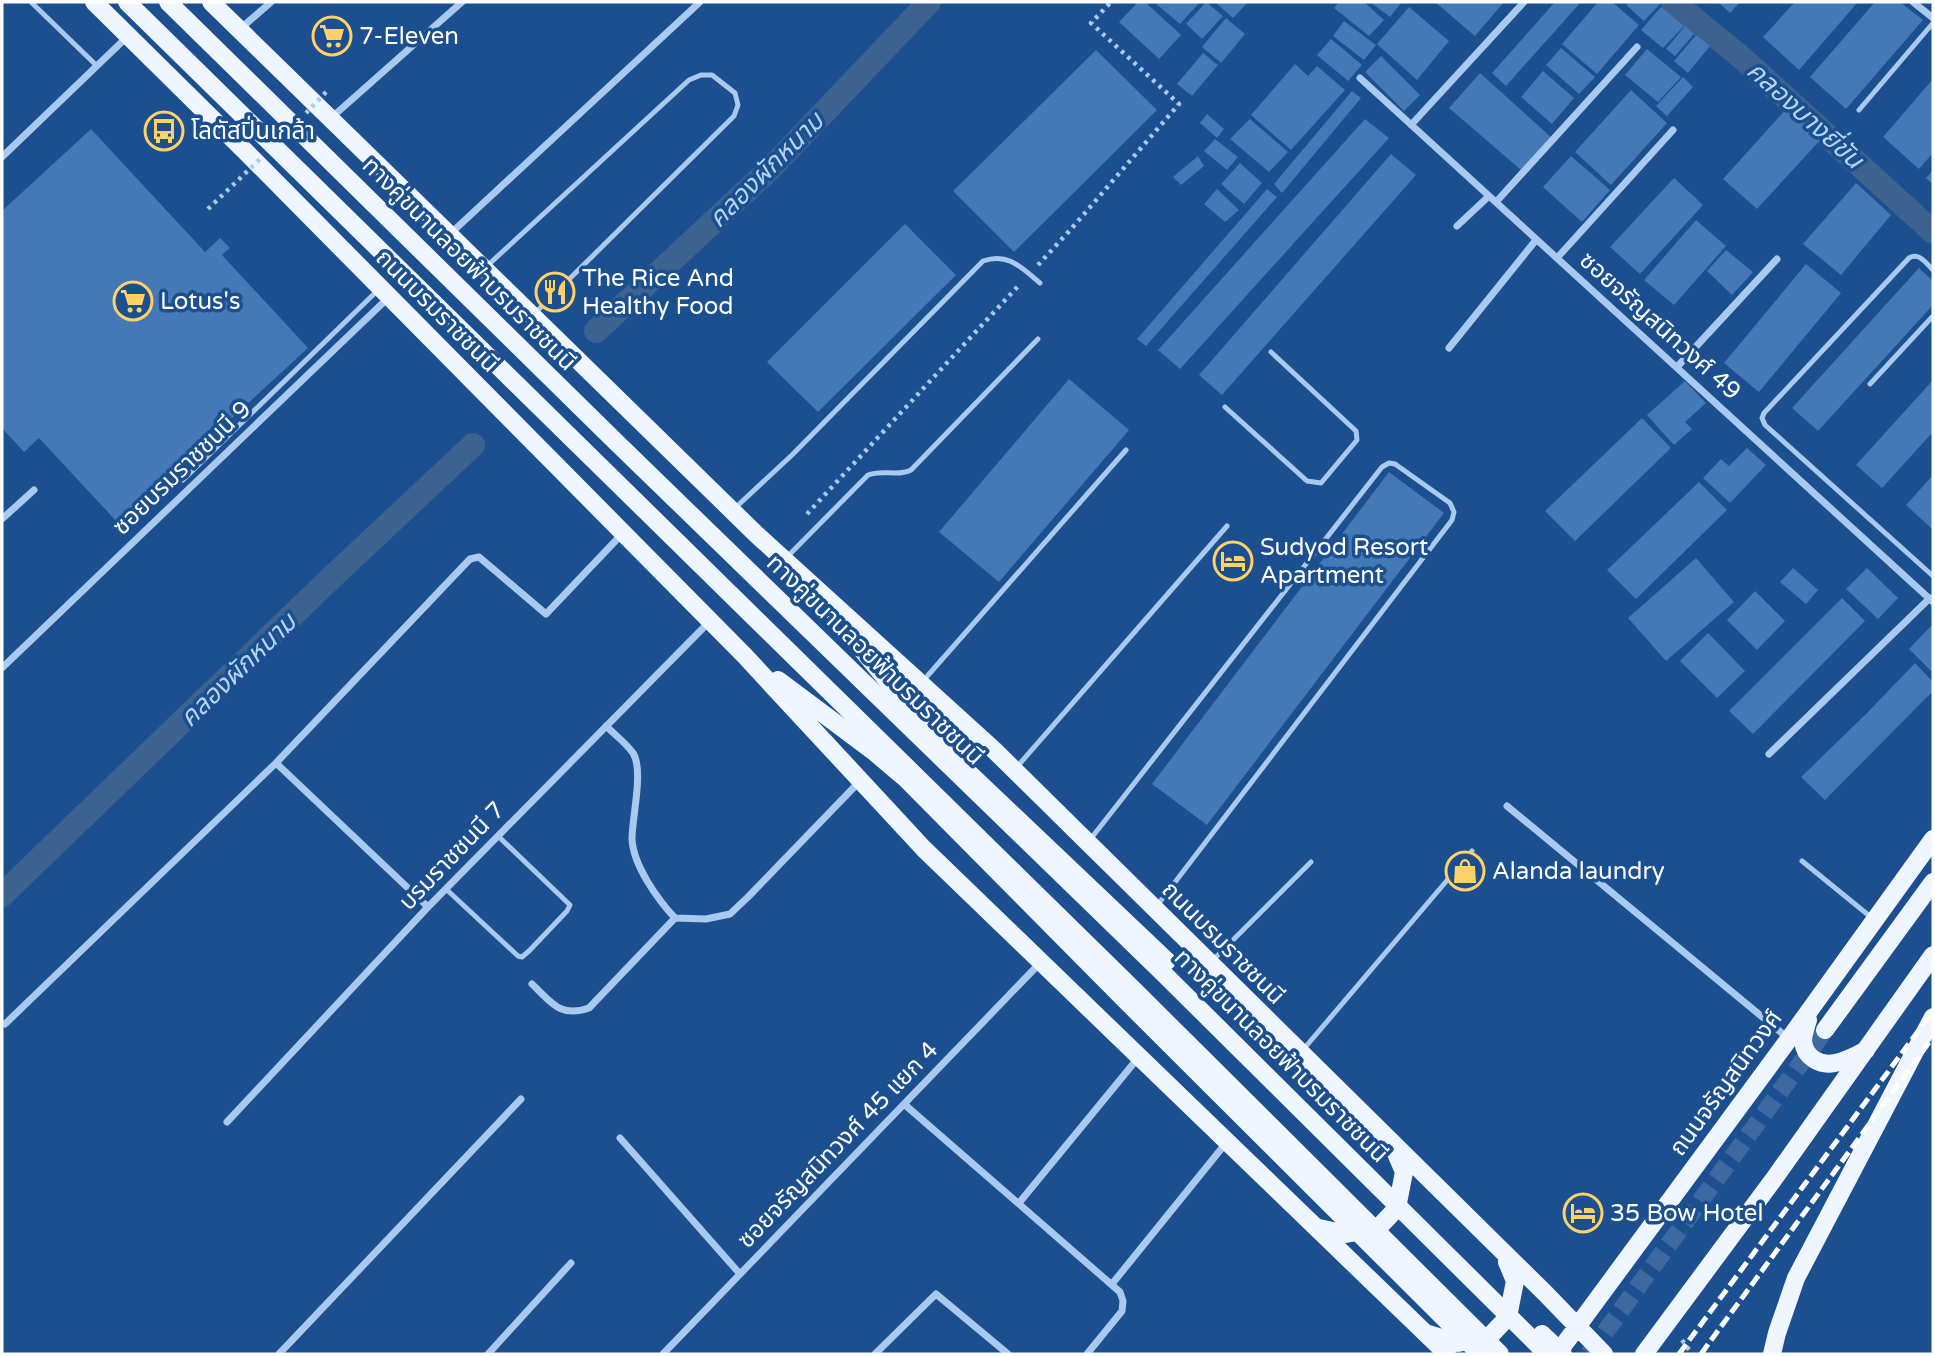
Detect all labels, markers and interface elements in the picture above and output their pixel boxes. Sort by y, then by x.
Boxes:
supermarket icon: 7-Eleven [311,15,353,57]
place label: 7-Eleven [359,22,459,51]
water label: คลองบางยี่ขัน [1741,53,1873,177]
water label: คลองผักหนาม [702,105,831,234]
bus stop icon: โลตัสปิ่นเกล้า [143,110,185,152]
place label: โลตัสปิ่นเกล้า [191,115,315,146]
street label: ทางคู่ขนานลอยฟ้าบรมราชชนนี [356,151,582,377]
street label: ถนนบรมราชชนนี [369,243,505,379]
street label: ซอยจรัญสนิทวงศ์ 49 [1573,246,1747,406]
place label: The Rice And Healthy Food [582,264,734,321]
restaurant icon: The Rice And Healthy Food [534,271,576,313]
supermarket icon: Lotus's [112,280,154,322]
place label: Lotus's [160,287,240,316]
street label: ซอยบรมราชชนนี 9 [107,395,257,541]
place label: Sudyod Resort Apartment [1260,533,1428,590]
hotel icon: Sudyod Resort Apartment [1212,540,1254,582]
street label: ทางคู่ขนานลอยฟ้าบรมราชชนนี [760,549,990,771]
water label: คลองผักหนาม [173,605,304,733]
street label: บรมราชชนนี 7 [393,796,511,916]
shop icon: Alanda laundry [1444,850,1486,892]
place label: Alanda laundry [1492,857,1665,886]
street label: ถนนบรมราชชนนี [1155,875,1291,1011]
street label: ทางคู่ขนานลอยฟ้าบรมราชชนนี [1168,943,1394,1169]
street label: ถนนจรัญสนิทวงศ์ [1663,1004,1789,1162]
street label: ซอยจรัญสนิทวงศ์ 45 แยก 4 [732,1036,944,1254]
hotel icon: 35 Bow Hotel [1562,1192,1604,1234]
place label: 35 Bow Hotel [1610,1199,1763,1228]

